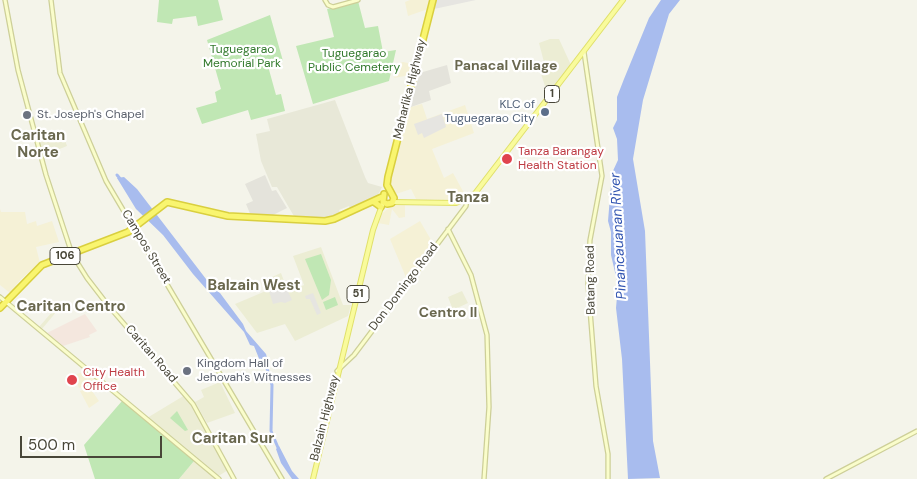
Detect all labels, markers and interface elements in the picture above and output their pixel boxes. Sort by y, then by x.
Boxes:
street label: Maharlika Highway [391,38,429,140]
park label: Tuguegarao Memorial Park [203,43,281,71]
park label: Tuguegarao Public Cemetery [308,47,400,75]
district label: Panacal Village [455,58,557,74]
road number: 1 [544,86,560,102]
place label: KLC of Tuguegarao City [444,98,535,126]
marker: KLC of Tuguegarao City [539,106,551,118]
place label: St. Joseph's Chapel [37,108,144,122]
marker: St. Joseph's Chapel [21,109,33,121]
district label: Caritan Norte [11,127,65,162]
place label: Tanza Barangay Health Station [518,145,604,173]
marker: Tanza Barangay Health Station [500,152,514,166]
water label: Pinancauanan River [607,172,631,300]
district label: Tanza [447,189,489,207]
street label: Campos Street [118,207,174,287]
street label: Don Domingo Road [366,240,442,334]
street label: Batang Road [583,245,599,315]
road number: 106 [50,248,80,264]
district label: Balzain West [207,277,301,295]
road number: 51 [347,286,369,302]
district label: Caritan Centro [16,298,126,316]
district label: Centro II [419,305,477,321]
street label: Caritan Road [122,322,180,386]
place label: Kingdom Hall of Jehovah's Witnesses [197,357,311,385]
marker: Kingdom Hall of Jehovah's Witnesses [181,365,193,377]
place label: City Health Office [83,366,145,394]
marker: City Health Office [65,373,79,387]
street label: Balzain Highway [307,374,343,462]
scale bar [22,426,165,458]
district label: Caritan Sur [192,430,274,448]
text: 500 m [28,435,75,455]

